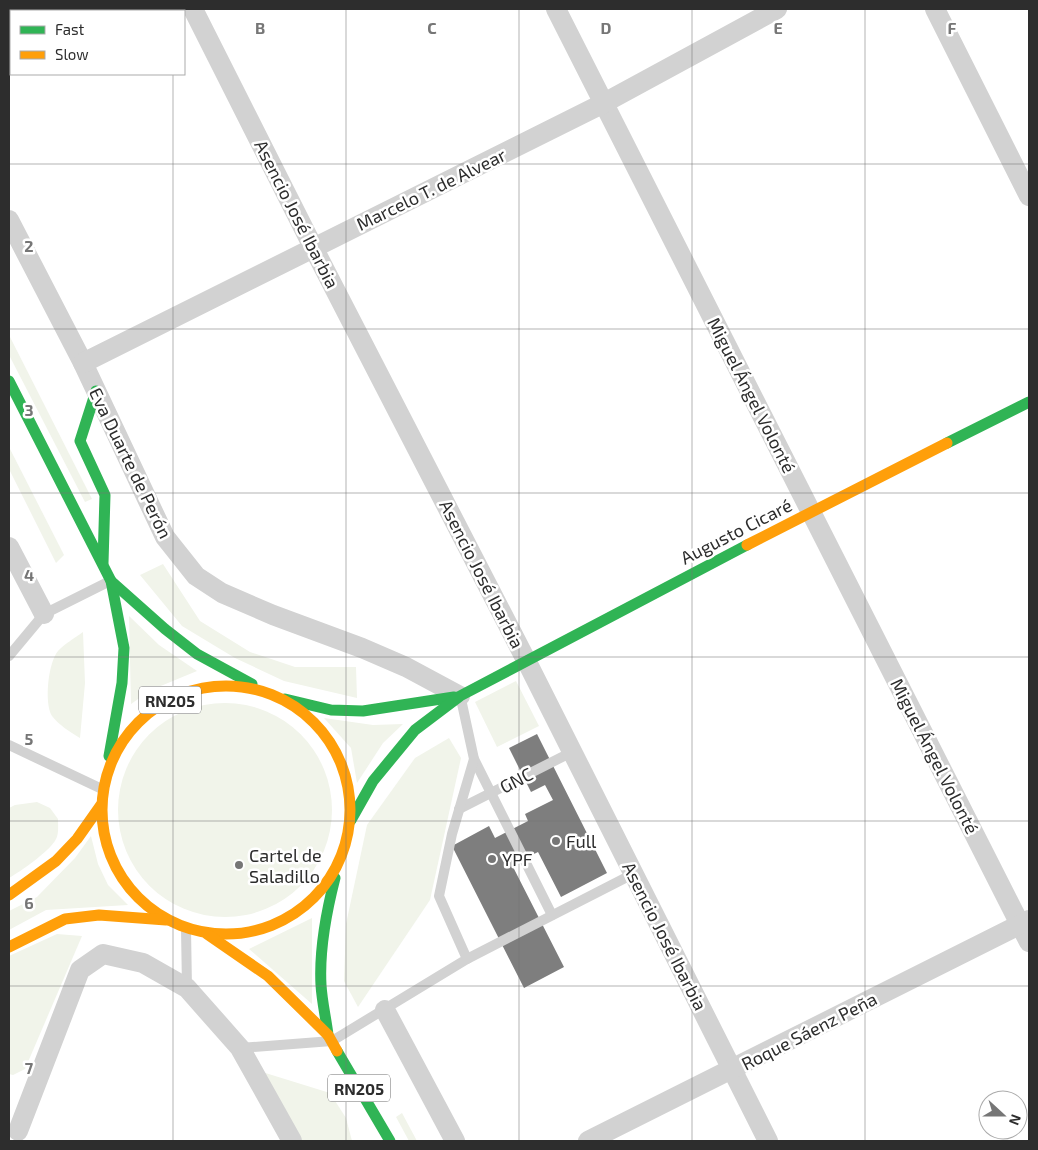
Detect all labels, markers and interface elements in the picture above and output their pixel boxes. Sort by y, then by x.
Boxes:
legend [10,10,185,75]
text: B [255,18,265,37]
text: C [427,18,437,37]
text: D [601,18,612,37]
text: E [773,18,783,37]
text: F [948,18,957,37]
text: Fast [55,20,85,38]
text: Slow [55,45,89,63]
street label: Asencio José Ibarbia [250,136,344,292]
street label: Marcelo T. de Alvear [353,143,509,235]
text: 2 [24,236,34,255]
street label: Miguel Ángel Volonté [703,314,801,476]
street label: Eva Duarte de Perón [85,384,177,542]
text: 3 [24,400,34,419]
street label: Augusto Cicaré [677,493,795,569]
street label: Asencio José Ibarbia [435,496,529,652]
text: 4 [24,565,34,584]
street label: Miguel Ángel Volonté [886,675,984,837]
road number: RN205 [139,686,201,714]
text: 5 [25,729,34,748]
street label: GNC [496,762,536,798]
place label: Full [566,830,597,852]
marker: Full [550,835,562,847]
place label: Cartel de Saladillo [249,844,322,887]
place label: YPF [502,848,533,870]
marker: YPF [486,853,498,865]
street label: Asencio José Ibarbia [618,858,712,1014]
marker: Cartel de Saladillo [233,859,245,871]
text: 6 [24,893,34,912]
street label: Roque Sáenz Peña [738,987,880,1075]
text: 7 [25,1058,34,1077]
road number: RN205 [328,1074,390,1102]
north arrow [978,1090,1028,1140]
text: N [1006,1112,1025,1128]

